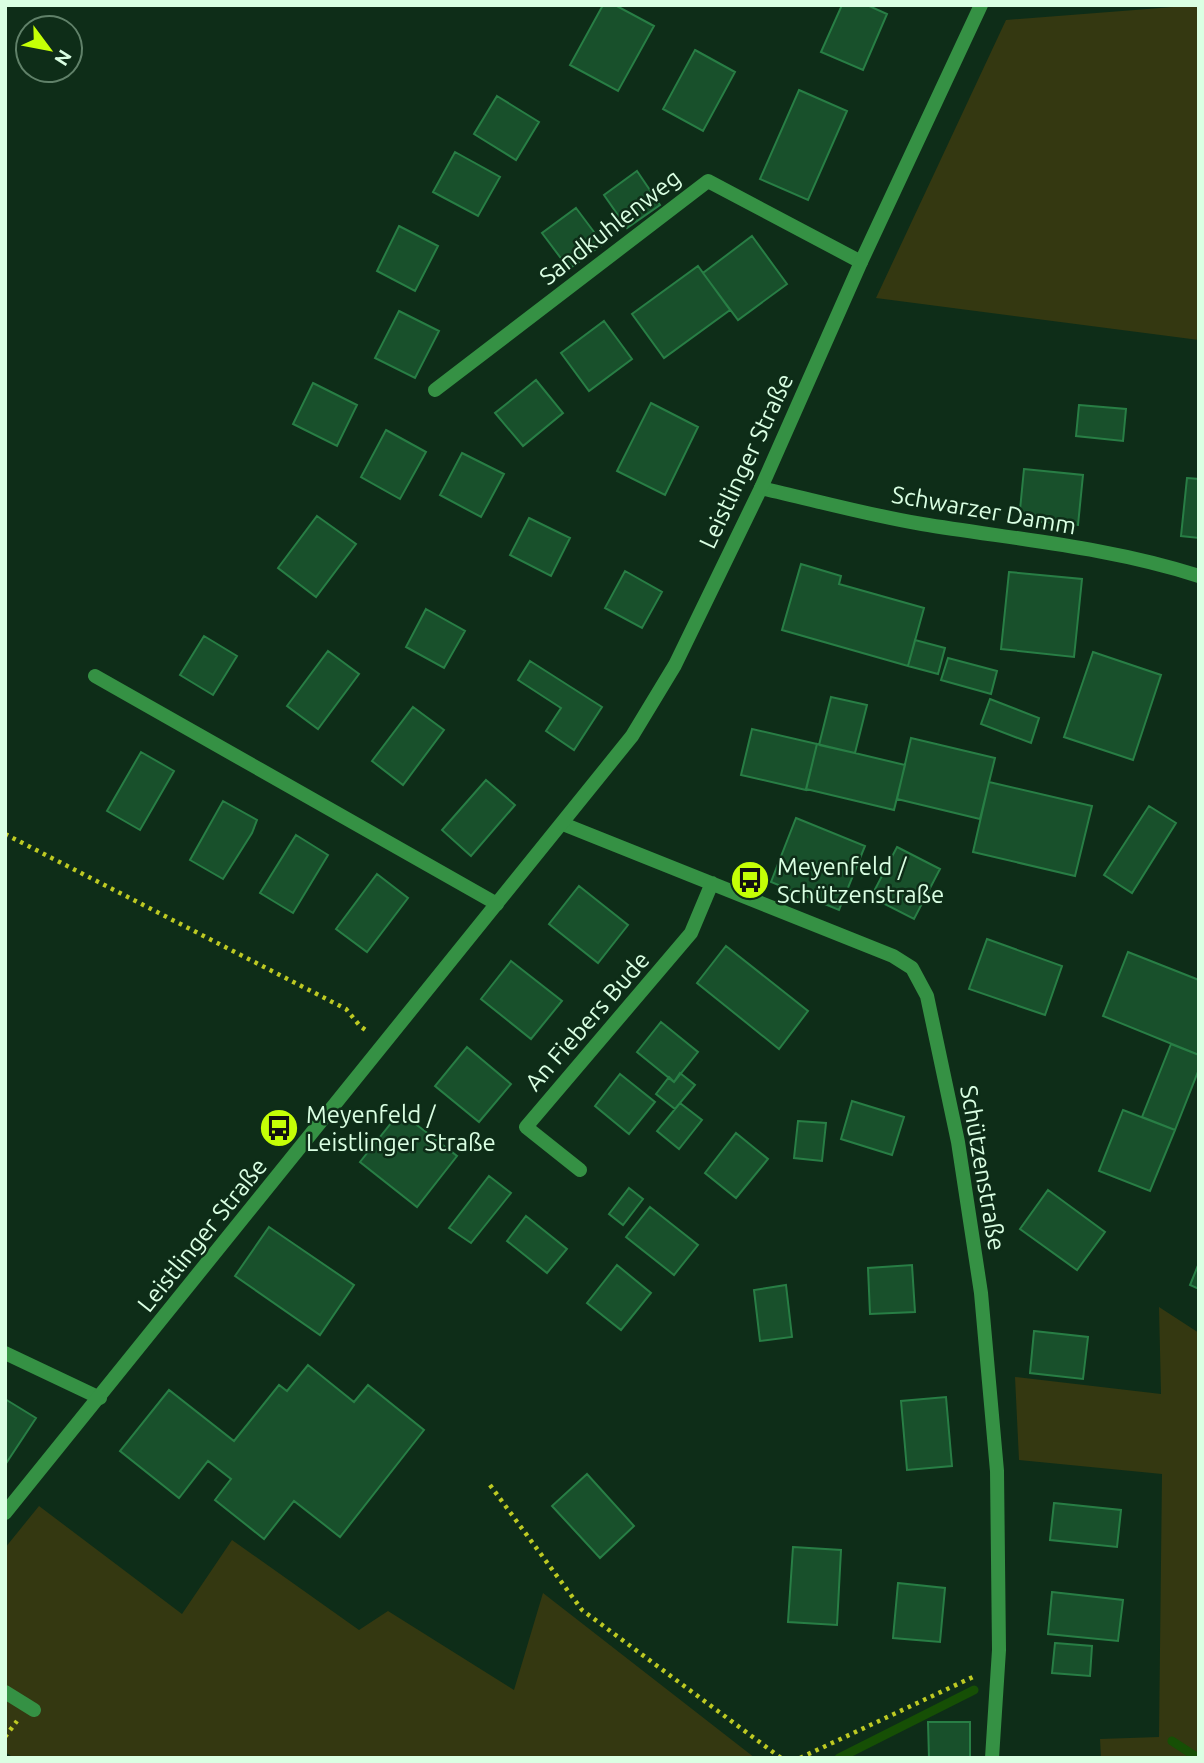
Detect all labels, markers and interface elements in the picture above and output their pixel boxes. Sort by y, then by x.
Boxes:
north arrow [14,14,84,84]
text: N [50,46,77,70]
street label: Sandkuhlenweg [534,164,686,290]
street label: Leistlinger Straße [694,369,798,553]
street label: Schwarzer Damm [890,480,1078,540]
place label: Meyenfeld / Schützenstraße [777,853,944,908]
bus stop icon: Meyenfeld / Schützenstraße [729,859,771,901]
street label: An Fiebers Bude [519,946,655,1096]
street label: Schützenstraße [955,1083,1011,1253]
place label: Meyenfeld / Leistlinger Straße [306,1101,496,1156]
bus stop icon: Meyenfeld / Leistlinger Straße [258,1107,300,1149]
street label: Leistlinger Straße [132,1153,272,1317]

